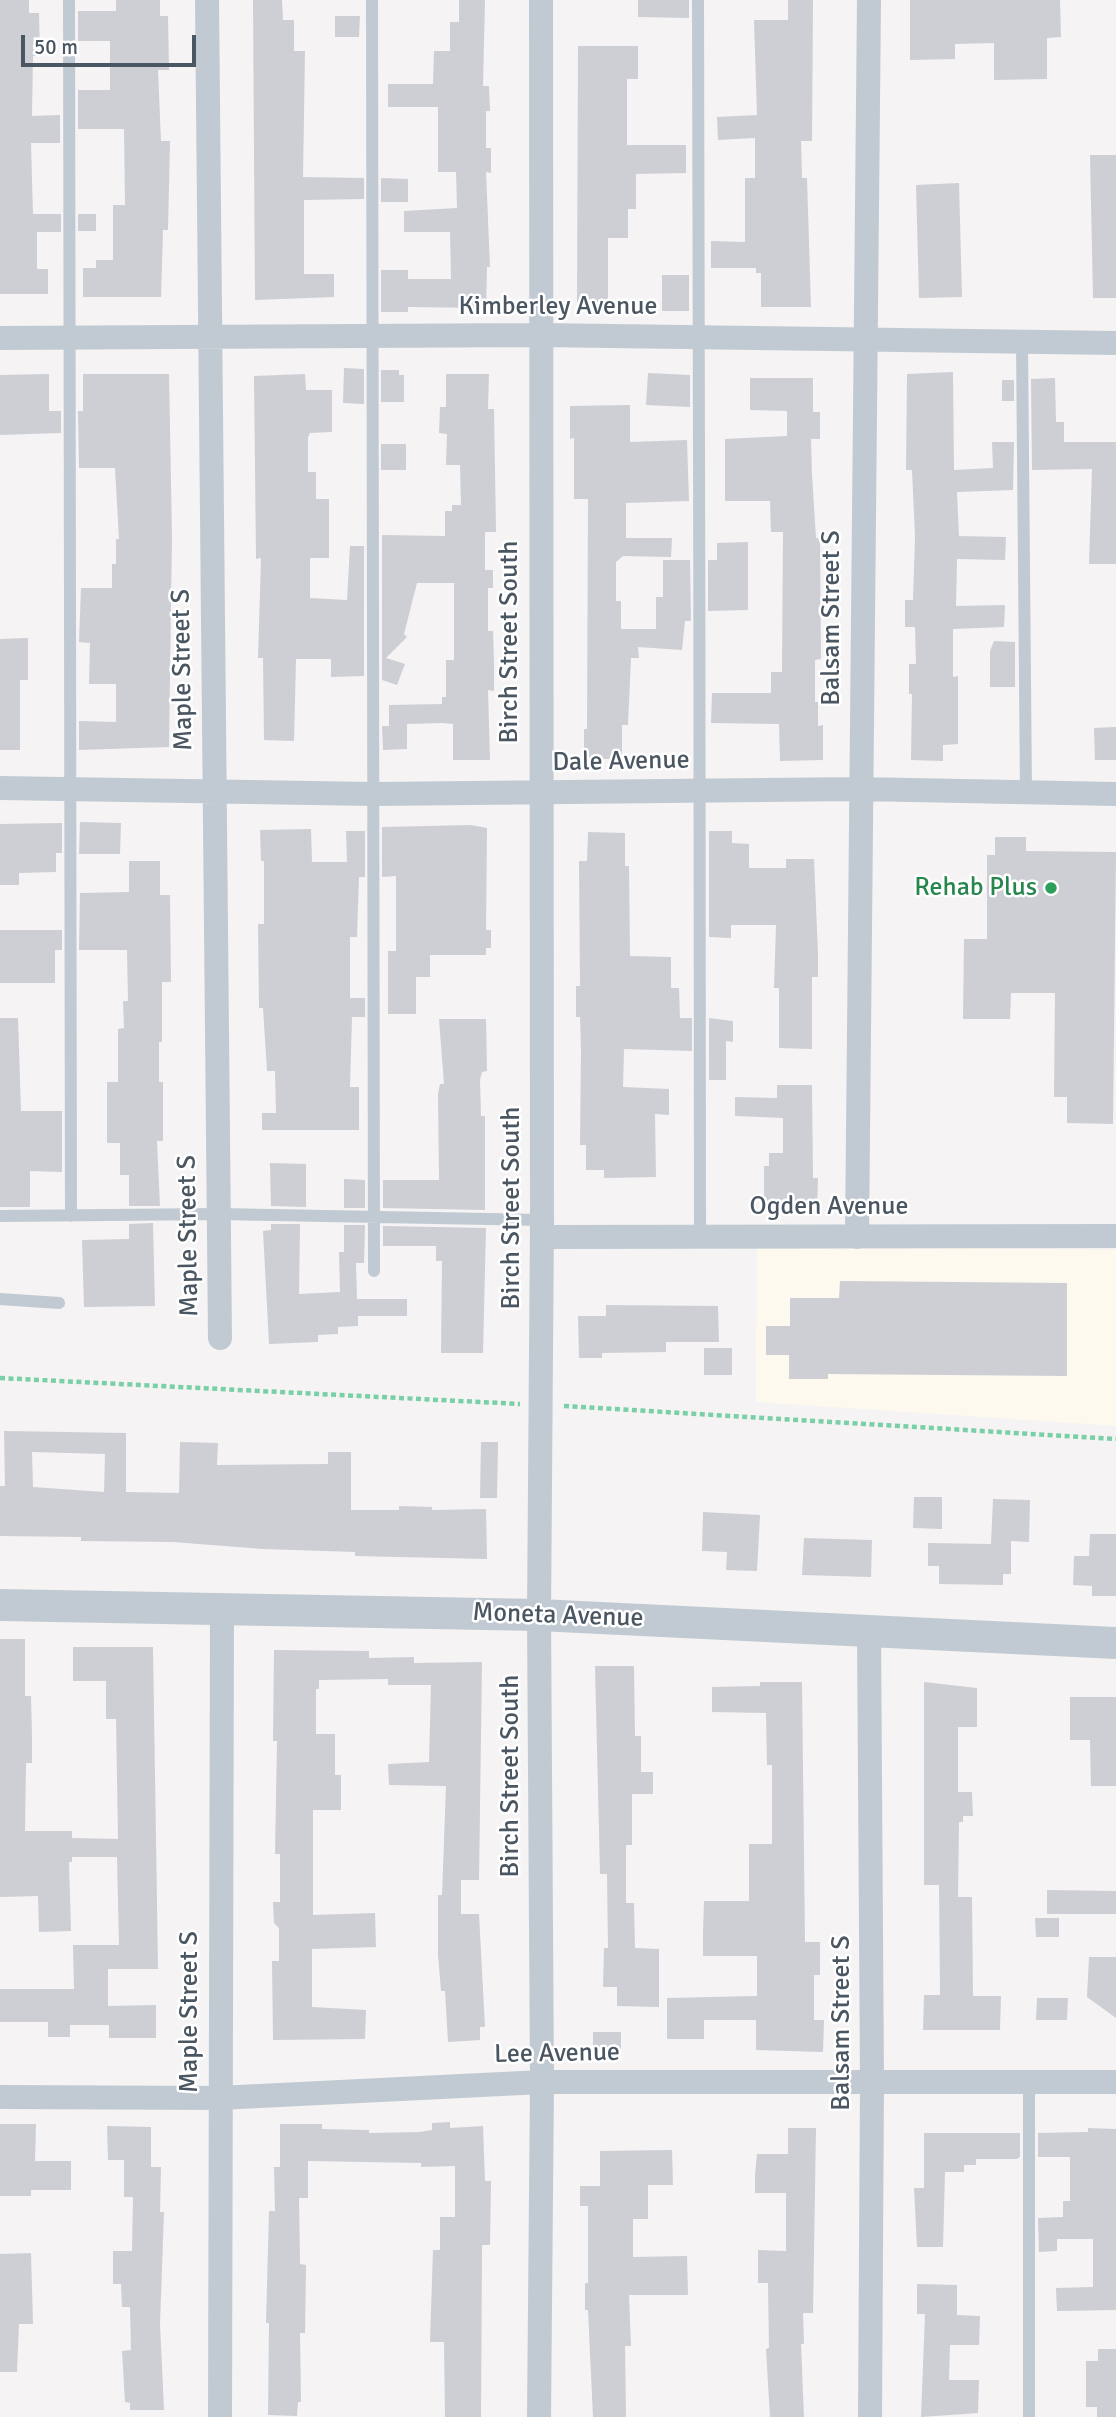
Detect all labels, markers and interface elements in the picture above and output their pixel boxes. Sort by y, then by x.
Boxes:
scale bar [24,21,200,65]
text: 50 m [34,34,78,60]
street label: Kimberley Avenue [459,291,657,323]
street label: Balsam Street S [816,530,848,706]
street label: Birch Street South [494,541,526,743]
street label: Maple Street S [166,589,200,751]
street label: Dale Avenue [552,745,690,779]
place label: Rehab Plus [914,872,1037,904]
marker: Rehab Plus [1043,880,1059,896]
street label: Birch Street South [496,1107,528,1309]
street label: Maple Street S [172,1155,206,1317]
street label: Ogden Avenue [750,1191,908,1223]
street label: Moneta Avenue [472,1597,644,1635]
street label: Birch Street South [495,1675,527,1877]
street label: Maple Street S [174,1931,206,2093]
street label: Balsam Street S [826,1935,858,2111]
street label: Lee Avenue [494,2037,620,2071]

